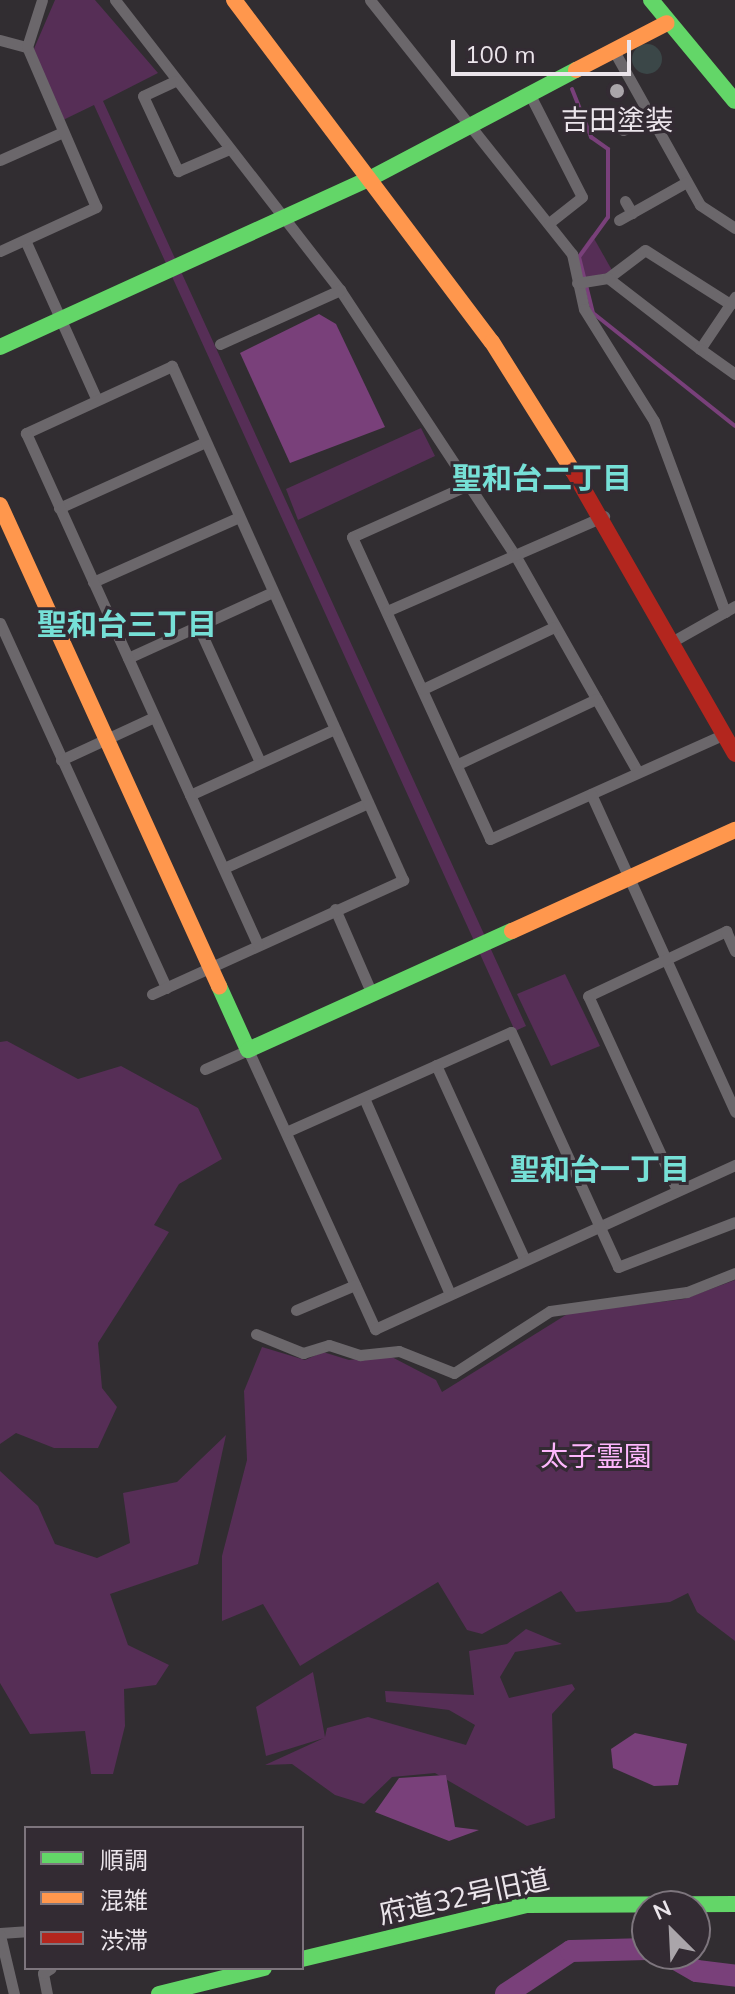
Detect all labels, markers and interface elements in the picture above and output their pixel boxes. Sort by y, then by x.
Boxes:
scale bar [455,24,635,74]
text: 100 m [465,39,536,69]
marker: 吉田塗装 [608,82,626,100]
place label: 吉田塗装 [561,103,673,137]
district label: 聖和台二丁目 [452,460,632,496]
district label: 聖和台三丁目 [37,606,217,642]
district label: 聖和台一丁目 [510,1151,690,1187]
park label: 太子霊園 [540,1439,652,1473]
legend [24,1826,304,1970]
text: 順調 [100,1845,148,1875]
street label: 府道32号旧道 [376,1862,552,1930]
text: 混雑 [100,1885,148,1915]
north arrow [631,1890,711,1970]
text: N [649,1894,675,1926]
text: 渋滞 [100,1925,148,1955]

